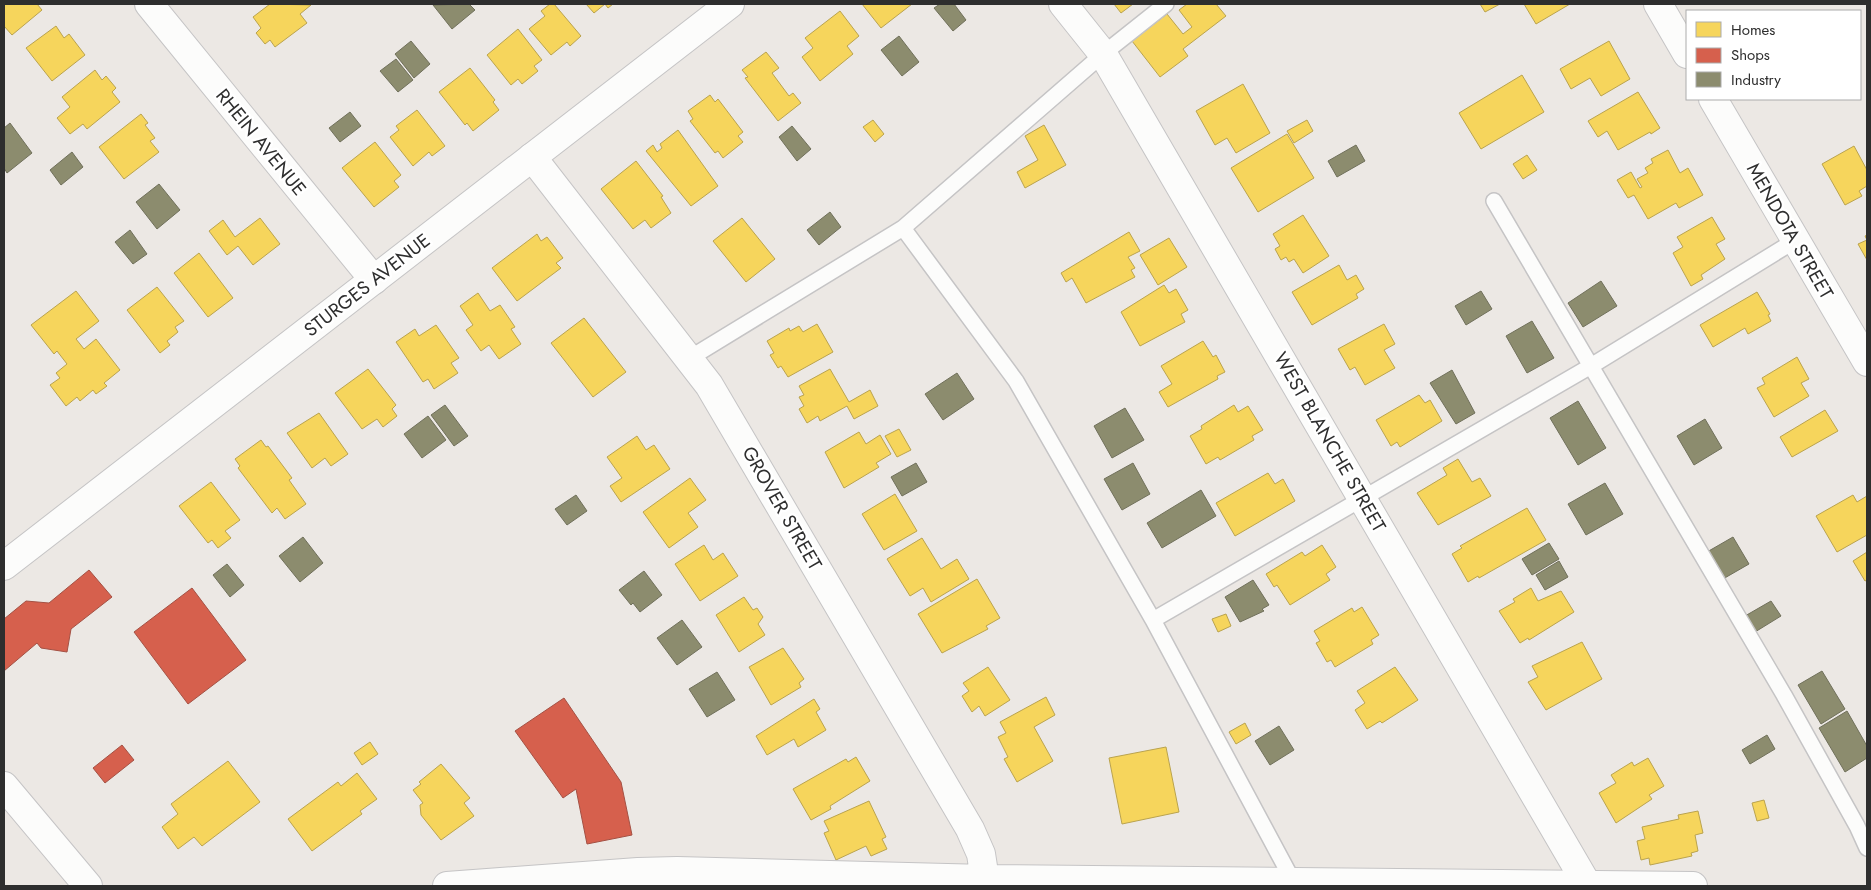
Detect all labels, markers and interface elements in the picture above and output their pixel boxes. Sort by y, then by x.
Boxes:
legend [1686,10,1861,100]
text: Homes [1731,19,1775,41]
text: Shops [1731,44,1770,66]
text: Industry [1731,69,1781,91]
street label: RHEIN AVENUE [209,83,313,201]
street label: MENDOTA STREET [1740,158,1840,304]
street label: STURGES AVENUE [298,227,436,343]
street label: WEST BLANCHE STREET [1267,347,1393,537]
street label: GROVER STREET [736,441,828,575]

